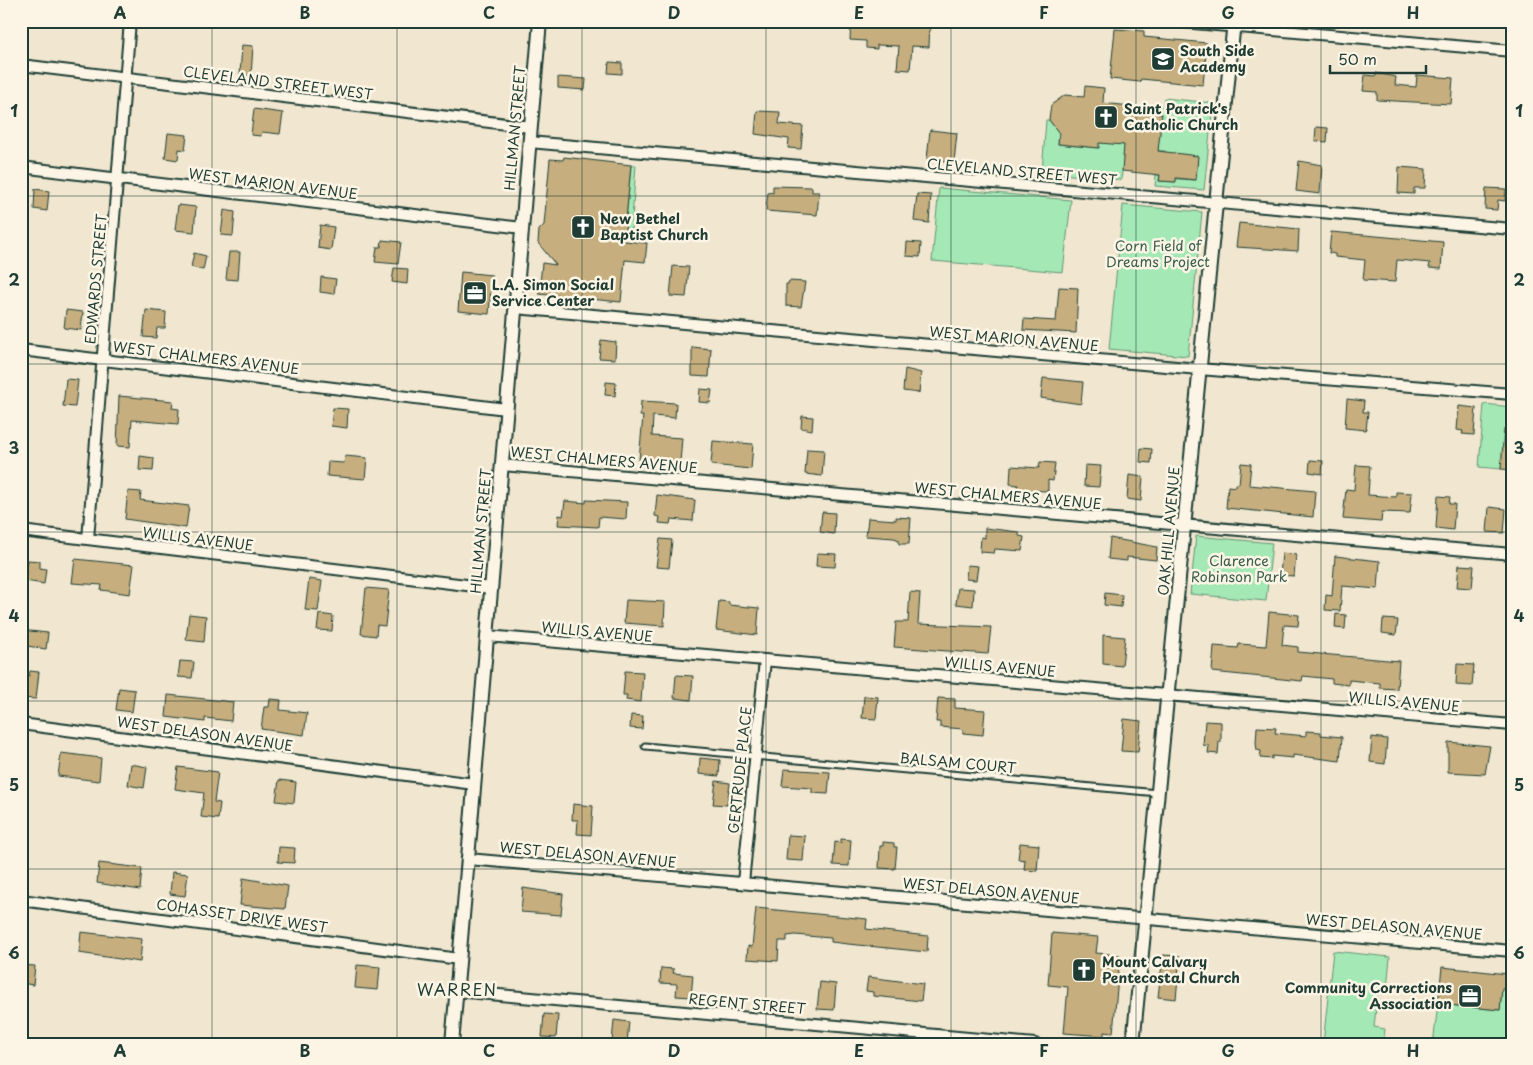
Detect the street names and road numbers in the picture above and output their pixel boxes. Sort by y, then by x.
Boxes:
street label: CLEVELAND STREET WEST [182,60,375,105]
street label: HILLMAN STREET [499,64,530,191]
street label: CLEVELAND STREET WEST [926,153,1119,190]
street label: WEST MARION AVENUE [188,163,359,204]
street label: EDWARDS STREET [79,213,112,345]
street label: WEST MARION AVENUE [929,321,1100,356]
street label: WEST CHALMERS AVENUE [112,336,301,379]
street label: WEST CHALMERS AVENUE [510,441,699,478]
street label: OAK HILL AVENUE [1152,465,1185,596]
street label: HILLMAN STREET [465,467,496,594]
street label: WEST CHALMERS AVENUE [914,477,1103,514]
street label: WILLIS AVENUE [141,521,255,556]
street label: WILLIS AVENUE [540,616,654,647]
street label: WILLIS AVENUE [943,651,1057,682]
street label: WILLIS AVENUE [1347,686,1461,717]
street label: GERTRUDE PLACE [722,705,757,835]
street label: WEST DELASON AVENUE [116,711,294,756]
street label: BALSAM COURT [899,747,1018,778]
street label: WEST DELASON AVENUE [499,836,677,873]
street label: WEST DELASON AVENUE [902,872,1080,909]
street label: COHASSET DRIVE WEST [155,893,329,938]
street label: WEST DELASON AVENUE [1305,908,1483,945]
street label: REGENT STREET [687,988,807,1019]

